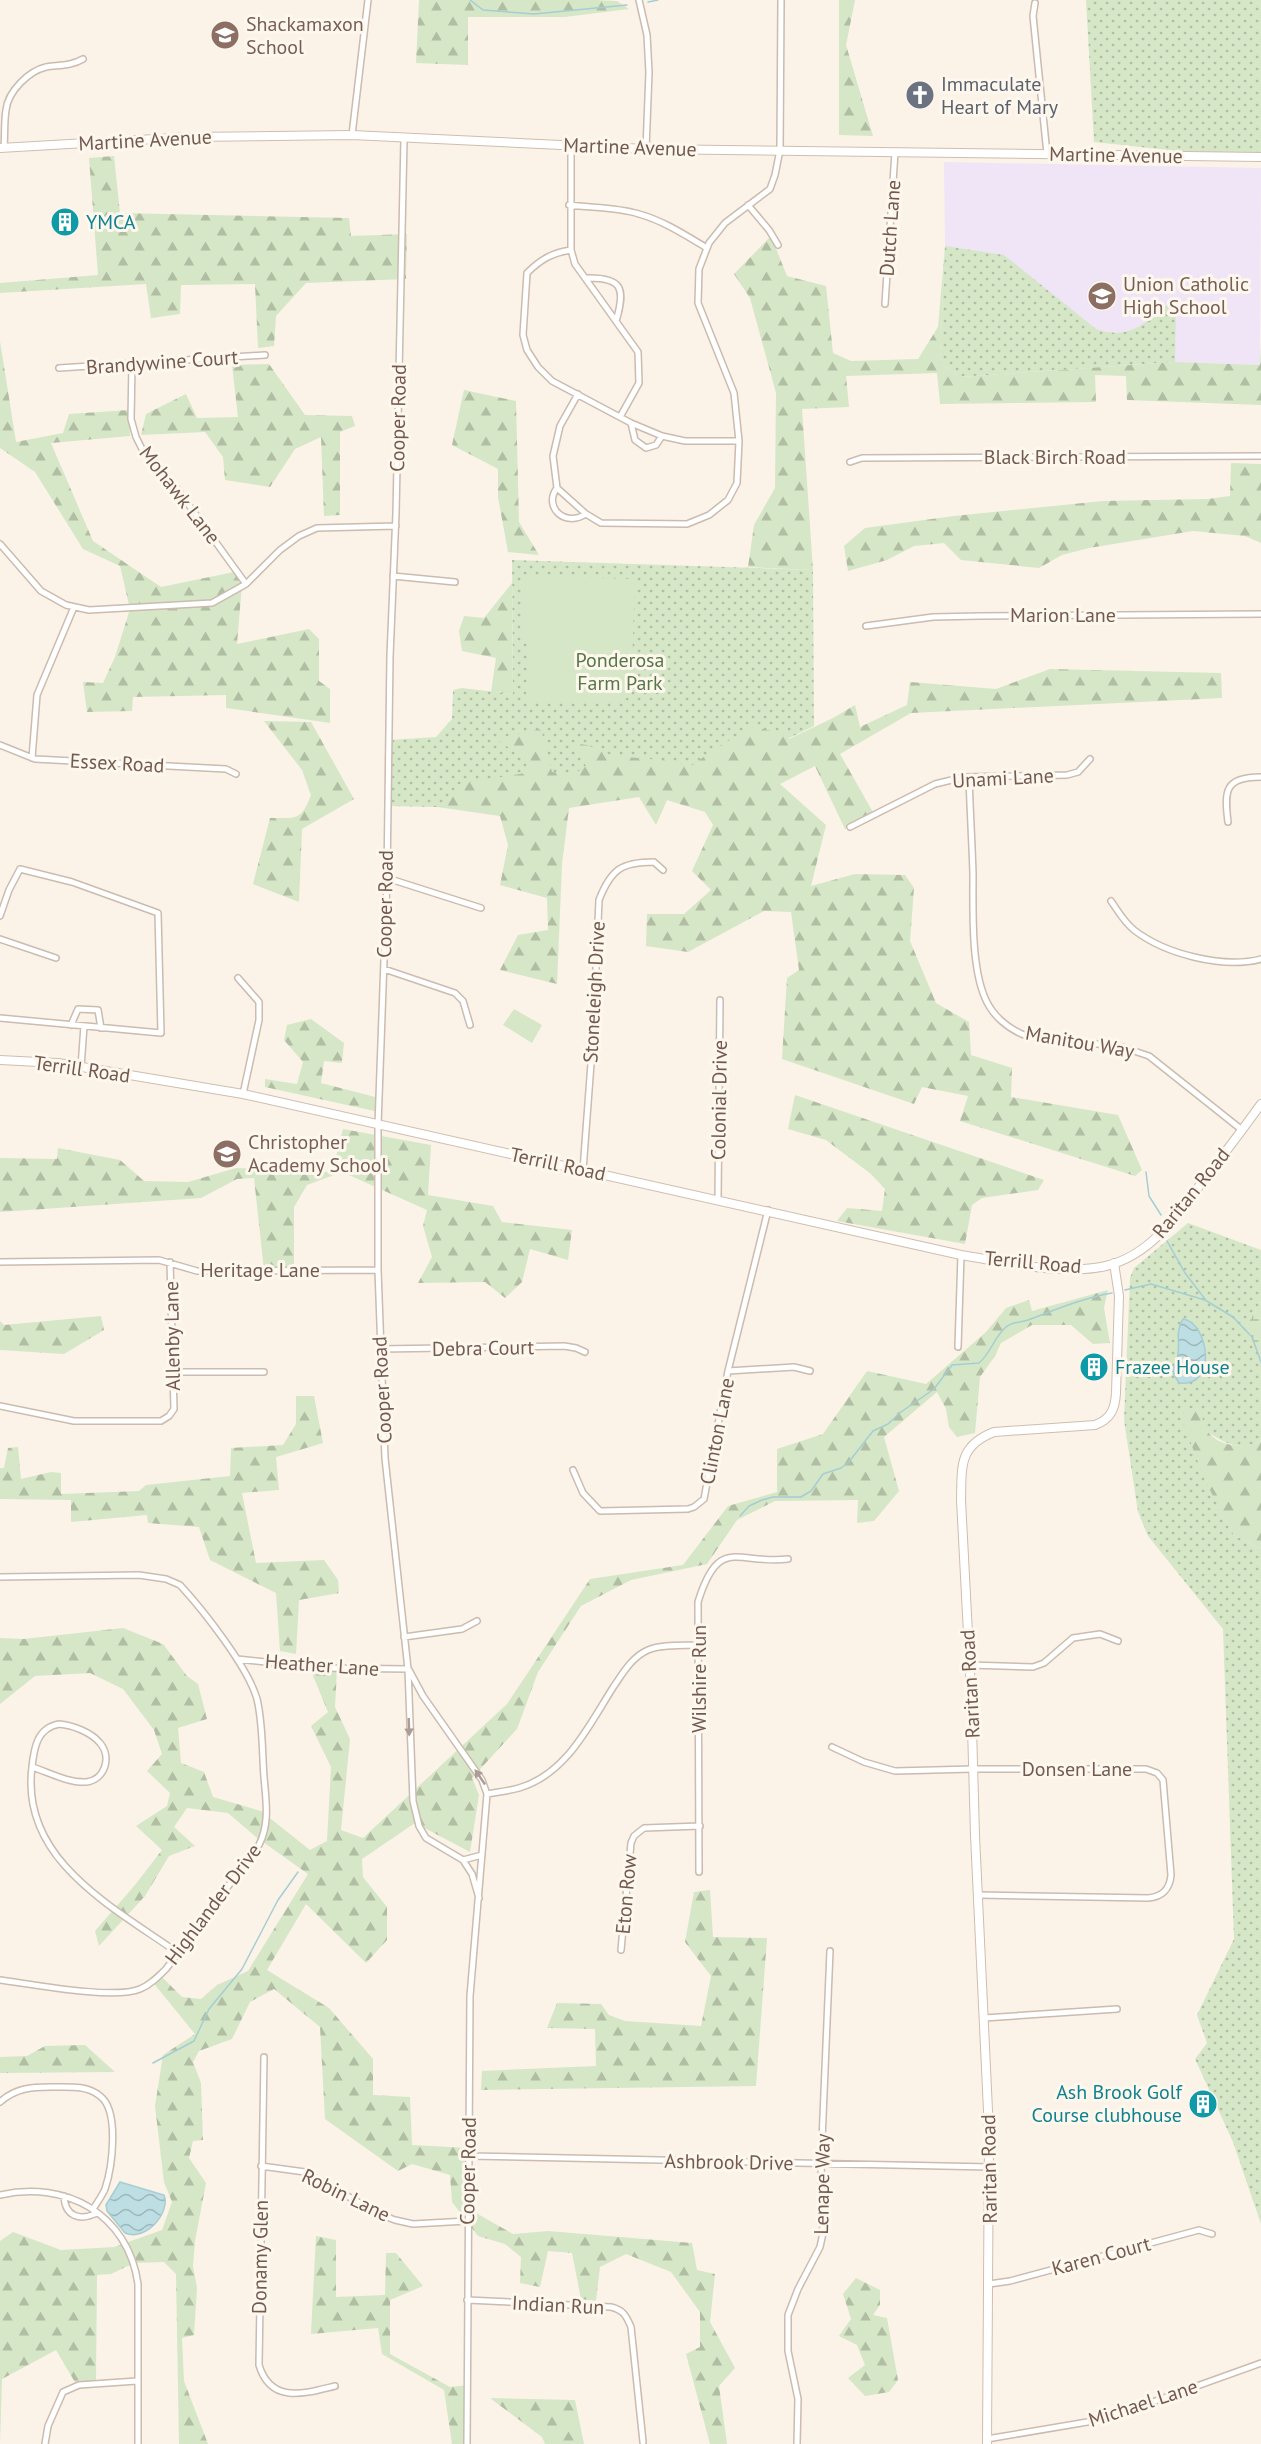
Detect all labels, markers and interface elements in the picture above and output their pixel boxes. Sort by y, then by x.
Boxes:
place label: Shackamaxon School [246,11,364,60]
school or university icon: Shackamaxon School [209,19,241,51]
place label: Immaculate Heart of Mary [941,71,1059,120]
church icon: Immaculate Heart of Mary [904,79,936,111]
street label: Martine Avenue [78,124,212,156]
street label: Martine Avenue [563,132,697,162]
street label: Martine Avenue [1049,141,1183,169]
street label: Dutch Lane [874,179,906,277]
building icon: YMCA [49,206,81,238]
place label: YMCA [86,209,136,235]
place label: Union Catholic High School [1123,271,1249,320]
school or university icon: Union Catholic High School [1086,280,1118,312]
street label: Brandywine Court [85,344,239,380]
street label: Cooper Road [384,364,412,472]
street label: Mohawk Lane [134,441,226,549]
street label: Black Birch Road [984,444,1126,470]
street label: Marion Lane [1010,602,1116,628]
park label: Ponderosa Farm Park [576,647,664,696]
street label: Essex Road [69,748,165,778]
street label: Unami Lane [951,762,1055,794]
street label: Cooper Road [371,850,399,958]
street label: Stoneleigh Drive [577,920,611,1064]
street label: Manitou Way [1024,1020,1137,1064]
street label: Colonial Drive [705,1040,733,1160]
street label: Terrill Road [32,1049,132,1089]
place label: Christopher Academy School [248,1129,387,1178]
school or university icon: Christopher Academy School [211,1138,243,1170]
street label: Terrill Road [508,1141,608,1187]
street label: Raritan Road [1147,1142,1235,1244]
street label: Terrill Road [984,1245,1082,1279]
street label: Heritage Lane [200,1257,320,1283]
street label: Allenby Lane [158,1281,186,1391]
street label: Debra Court [432,1334,535,1362]
street label: Cooper Road [366,1336,398,1444]
building icon: Frazee House [1078,1351,1110,1383]
place label: Frazee House [1115,1354,1230,1380]
street label: Clinton Lane [694,1375,740,1487]
street label: Wilshire Run [686,1625,712,1733]
street label: Raritan Road [954,1629,986,1739]
street label: Heather Lane [264,1648,380,1682]
one-way arrow [405,1717,414,1736]
street label: Donsen Lane [1022,1756,1132,1782]
one-way arrow [474,1769,485,1786]
street label: Highlander Drive [159,1838,267,1970]
street label: Eton Row [610,1853,642,1935]
place label: Ash Brook Golf Course clubhouse [1032,2079,1184,2128]
building icon: Ash Brook Golf Course clubhouse [1187,2088,1219,2120]
street label: Raritan Road [975,2114,1003,2224]
street label: Cooper Road [454,2117,482,2225]
street label: Lenape Way [808,2133,836,2235]
street label: Ashbrook Drive [664,2148,794,2176]
street label: Robin Lane [298,2162,394,2228]
street label: Donamy Glen [246,2200,274,2314]
street label: Karen Court [1049,2230,1153,2282]
street label: Indian Run [511,2290,605,2320]
street label: Michael Lane [1085,2373,1201,2433]

